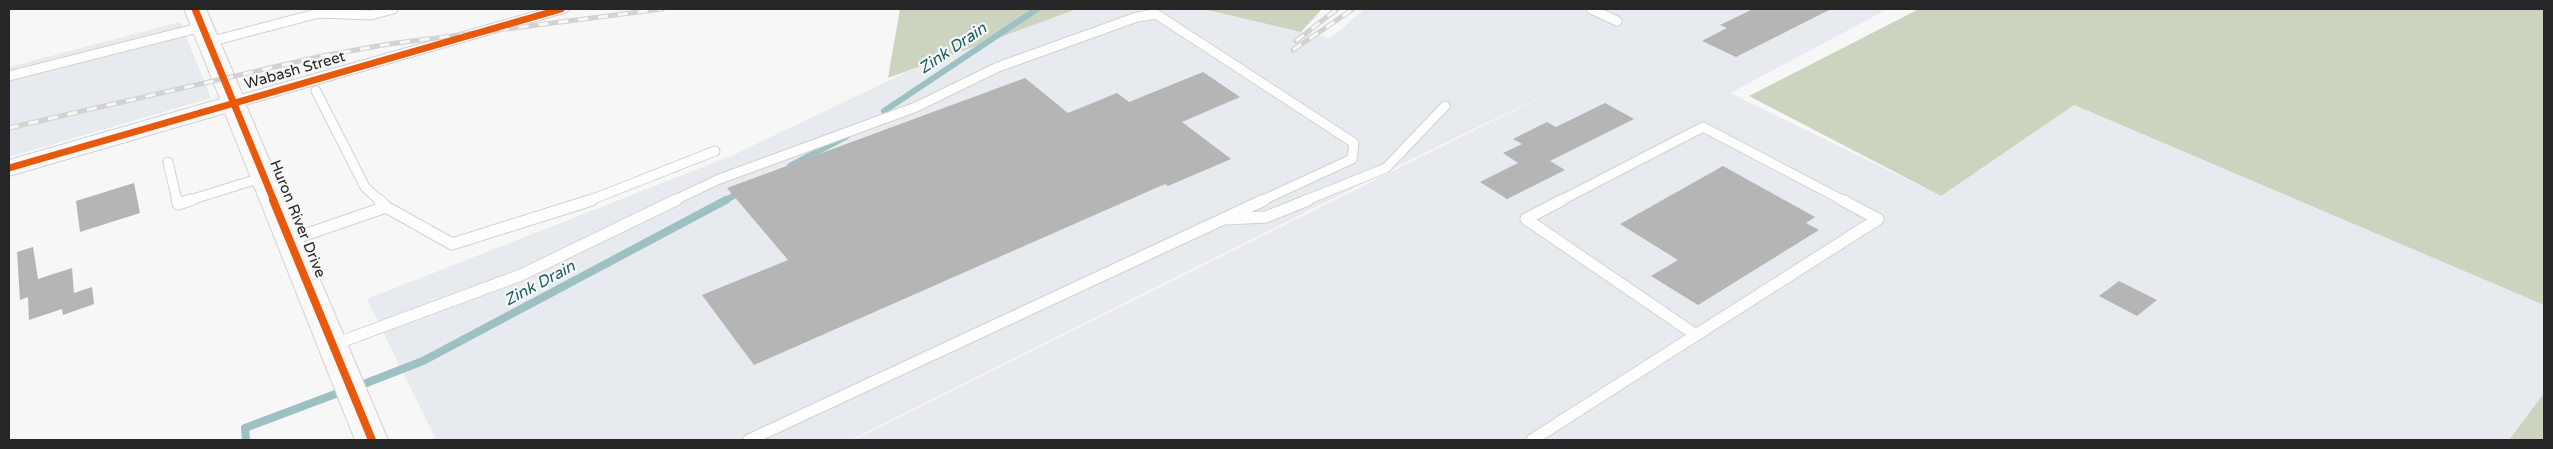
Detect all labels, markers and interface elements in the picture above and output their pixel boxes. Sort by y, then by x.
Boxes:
water label: Zink Drain [915,19,991,79]
street label: Wabash Street [243,48,347,94]
street label: Huron River Drive [265,158,329,280]
water label: Zink Drain [501,257,579,311]

